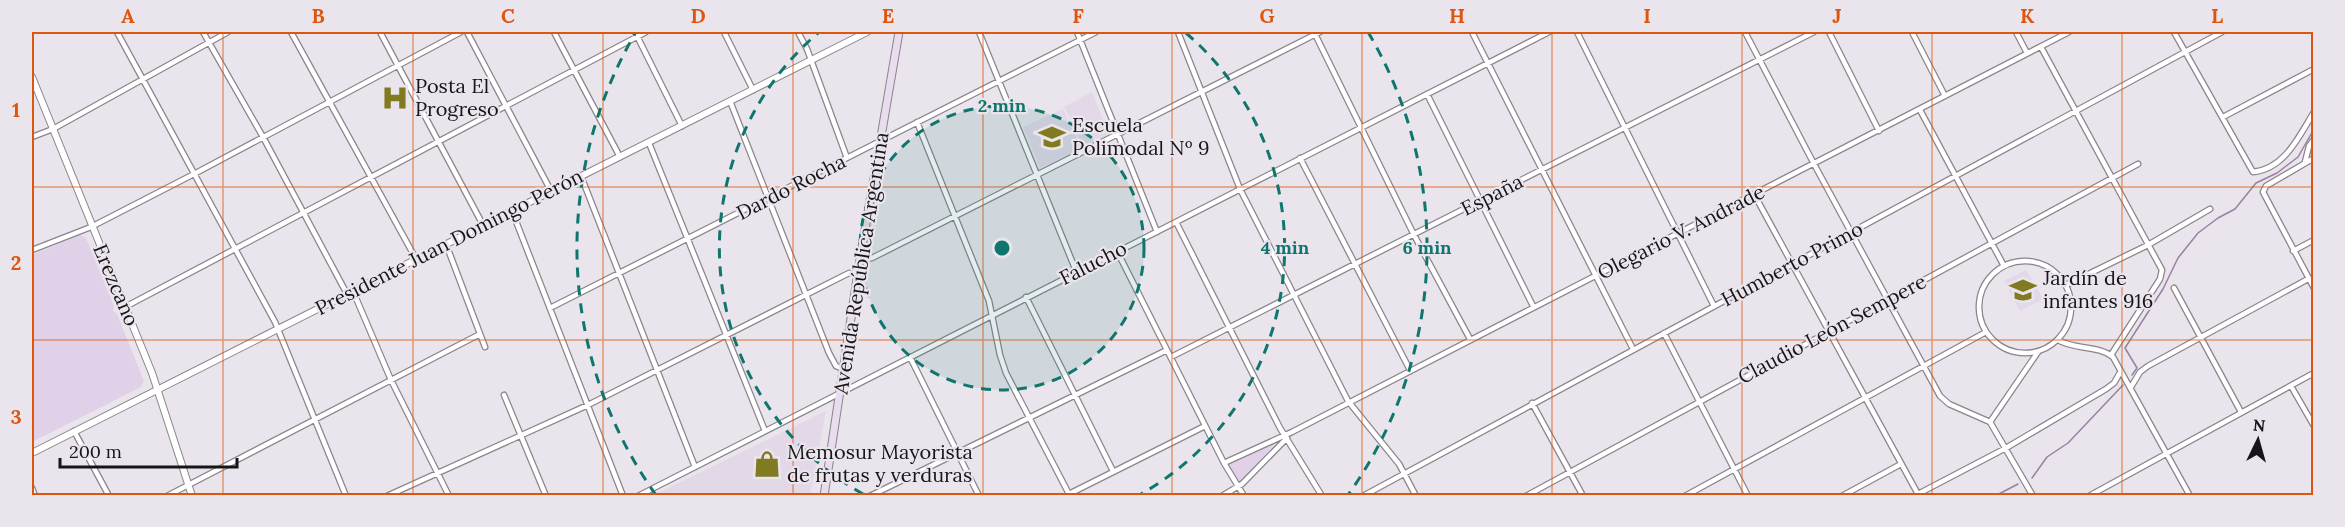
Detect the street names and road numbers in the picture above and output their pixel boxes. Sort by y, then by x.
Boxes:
street label: Avenida República Argentina [827,130,894,397]
street label: Dardo Rocha [732,148,850,225]
street label: Presidente Juan Domingo Perón [311,163,587,320]
street label: España [1457,168,1527,221]
street label: Olegario V. Andrade [1593,179,1769,285]
street label: Humberto Primo [1717,216,1867,311]
street label: Falucho [1055,235,1131,290]
street label: Erezcano [88,240,145,330]
street label: Claudio León Sempere [1733,268,1930,389]

